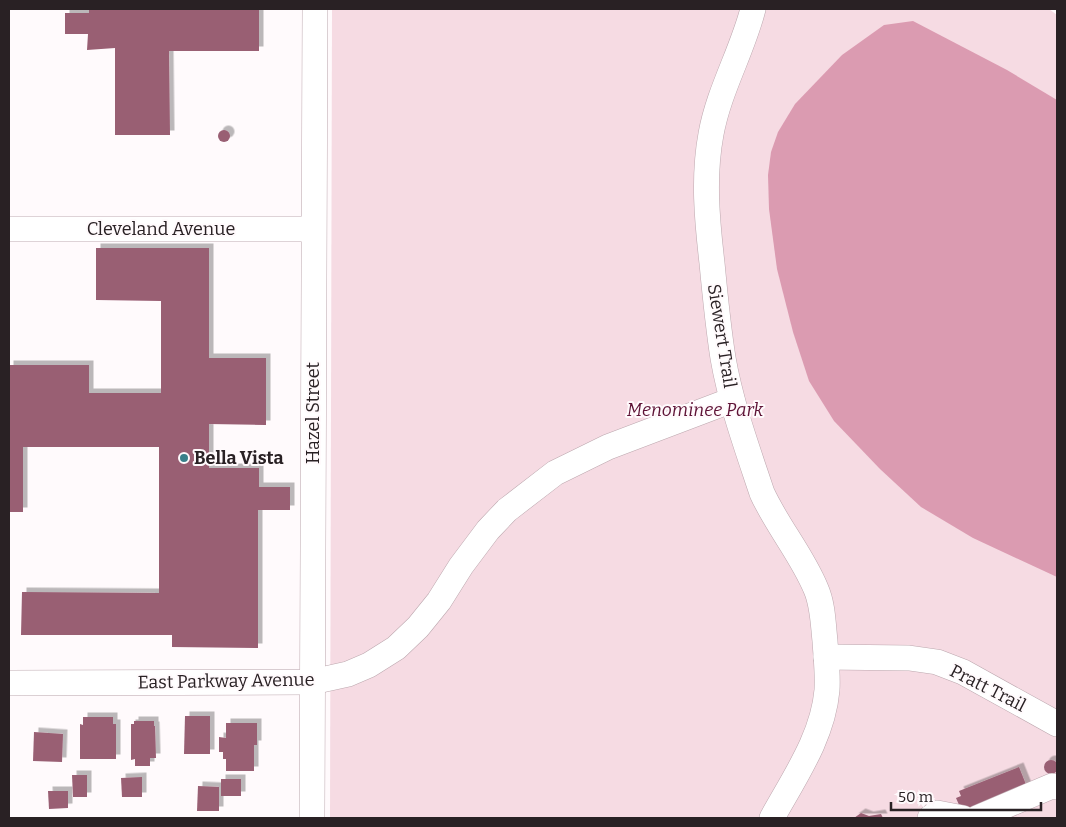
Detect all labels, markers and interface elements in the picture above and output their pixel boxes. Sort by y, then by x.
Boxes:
street label: Cleveland Avenue [87,218,235,240]
street label: Siewert Trail [703,282,741,390]
street label: Hazel Street [302,362,324,464]
park label: Menominee Park [627,399,764,421]
place label: Bella Vista [194,447,284,469]
marker: Bella Vista [178,452,190,464]
street label: Pratt Trail [946,660,1030,716]
street label: East Parkway Avenue [137,668,315,694]
scale bar [891,780,1041,812]
text: 50 m [898,788,934,806]

